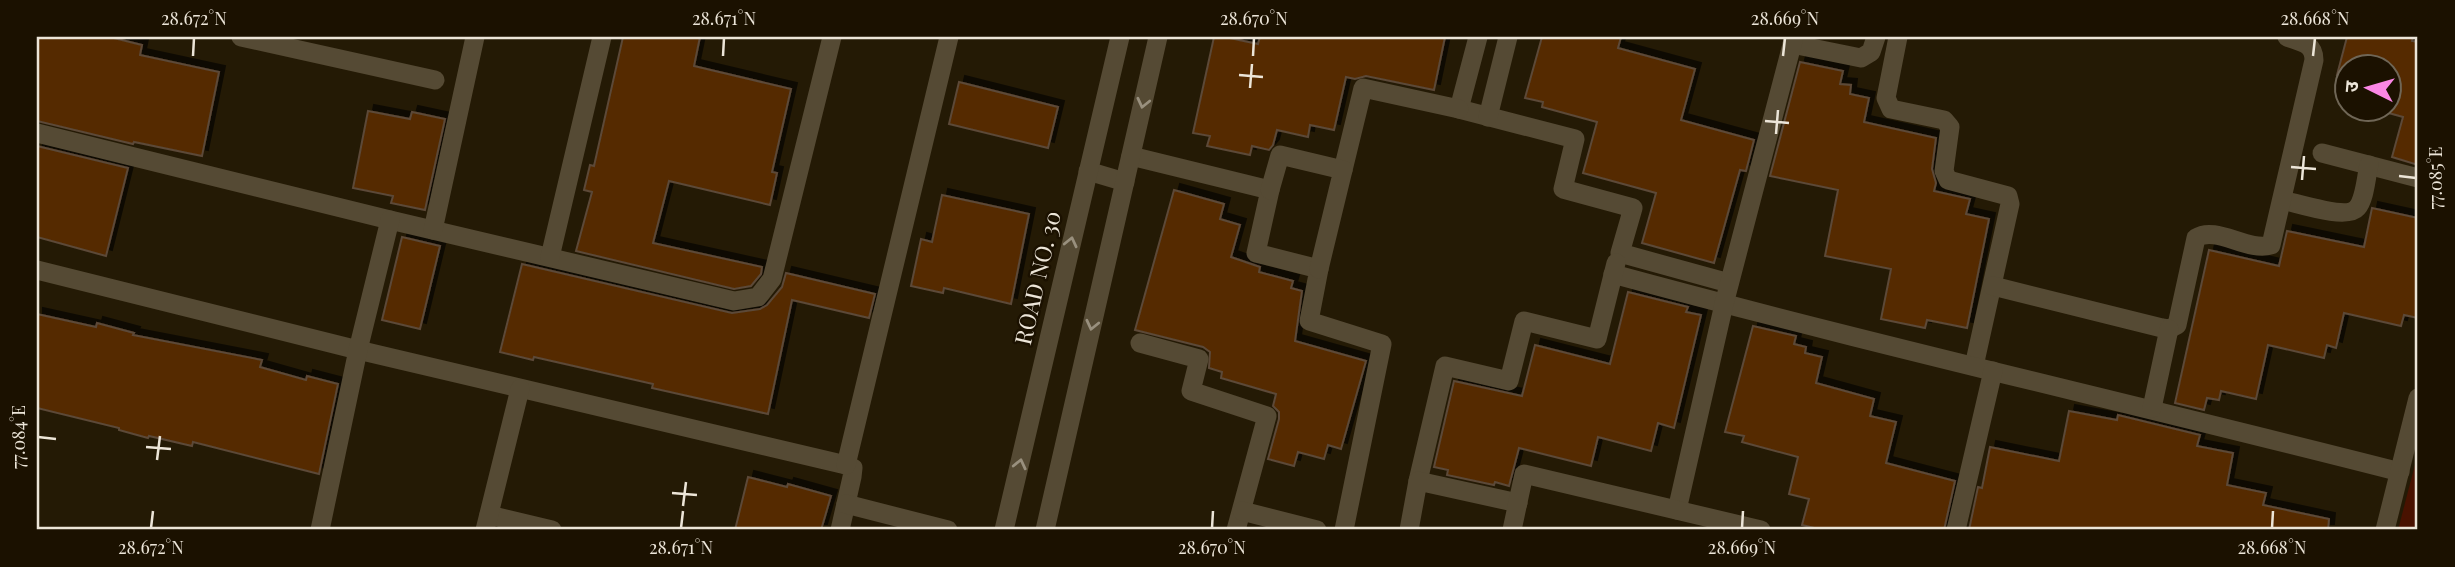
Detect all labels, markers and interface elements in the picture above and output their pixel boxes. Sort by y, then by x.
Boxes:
text: 28.672°N [161,6,227,30]
text: 28.671°N [692,6,756,30]
text: 28.670°N [1220,6,1288,30]
text: 28.669°N [1751,6,1819,30]
text: 28.668°N [2280,6,2350,30]
north arrow [2332,52,2402,122]
text: उ [2337,79,2364,93]
one-way arrow [1137,97,1152,109]
text: 77.085°E [2423,147,2447,209]
street label: ROAD NO. 30 [1006,208,1067,348]
one-way arrow [1063,236,1078,248]
one-way arrow [1086,319,1100,331]
text: 77.084°E [6,405,30,469]
one-way arrow [1011,458,1026,470]
text: 28.672°N [118,535,184,559]
text: 28.671°N [649,535,713,559]
text: 28.670°N [1178,535,1246,559]
text: 28.669°N [1708,535,1776,559]
text: 28.668°N [2237,535,2307,559]

